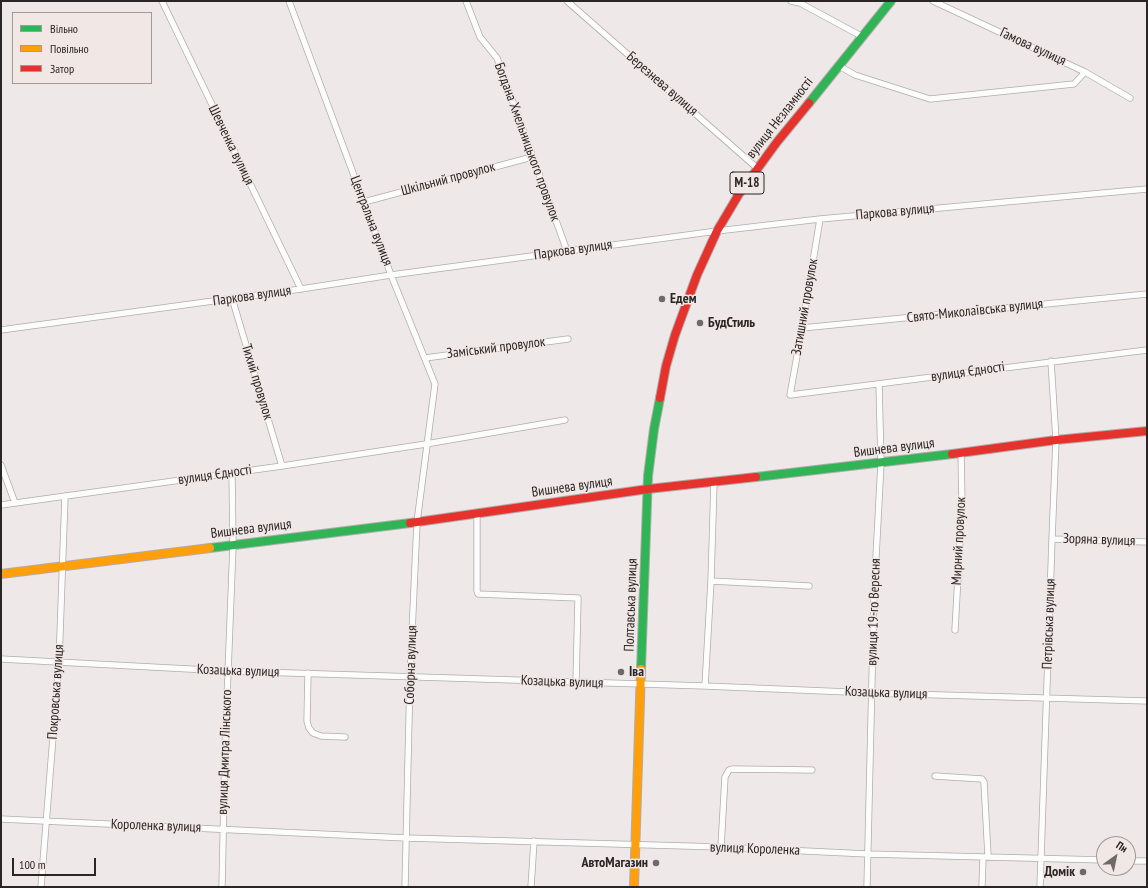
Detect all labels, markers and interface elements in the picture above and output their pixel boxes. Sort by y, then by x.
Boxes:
legend [12,12,152,84]
text: Вільно [50,21,78,36]
street label: Гамова вулиця [997,24,1069,70]
text: Повільно [50,41,89,56]
street label: Березнева вулиця [623,48,701,120]
street label: Богдана Хмельницького провулок [490,60,564,224]
text: Затор [50,61,74,76]
street label: вулиця Незламності [743,74,817,162]
street label: Шевченка вулиця [204,102,258,188]
street label: Шкільний провулок [399,158,497,200]
road number: М-18 [730,172,764,194]
street label: Центральна вулиця [346,174,396,268]
street label: Паркова вулиця [855,200,935,224]
street label: Паркова вулиця [533,236,613,264]
street label: Затишний провулок [788,257,822,357]
street label: Паркова вулиця [212,282,292,310]
place label: Едем [670,291,696,307]
marker: Едем [657,294,667,304]
street label: Свято-Миколаївська вулиця [906,295,1044,327]
place label: БудСтиль [708,315,755,331]
marker: БудСтиль [695,318,705,328]
street label: Заміський провулок [446,334,546,362]
street label: Тихий провулок [238,342,276,422]
street label: вулиця Єдності [930,359,1006,385]
street label: Вишнева вулиця [853,435,935,461]
street label: вулиця Єдності [177,462,253,488]
street label: Вишнева вулиця [531,473,613,501]
street label: Мирний провулок [948,496,970,586]
street label: Вишнева вулиця [210,516,292,542]
street label: Зоряна вулиця [1063,530,1135,550]
street label: Полтавська вулиця [621,558,641,652]
street label: вулиця 19-го Вересня [864,558,884,666]
street label: Петрівська вулиця [1039,578,1059,670]
street label: Соборна вулиця [401,625,421,705]
street label: Покровська вулиця [44,644,68,740]
street label: Козацька вулиця [197,661,279,681]
place label: Іва [629,664,644,680]
marker: Іва [616,667,626,677]
street label: Козацька вулиця [521,672,603,692]
street label: Козацька вулиця [845,683,927,703]
street label: вулиця Дмитра Лінського [214,689,236,815]
street label: Короленка вулиця [111,816,201,836]
north arrow [1096,836,1136,876]
text: Пн [1114,838,1130,856]
street label: вулиця Короленка [710,839,800,859]
scale bar [14,850,98,876]
place label: АвтоМагазин [581,855,648,871]
text: 100 m [19,857,46,872]
marker: АвтоМагазин [651,858,661,868]
place label: Домік [1044,864,1075,880]
marker: Домік [1078,867,1088,877]

